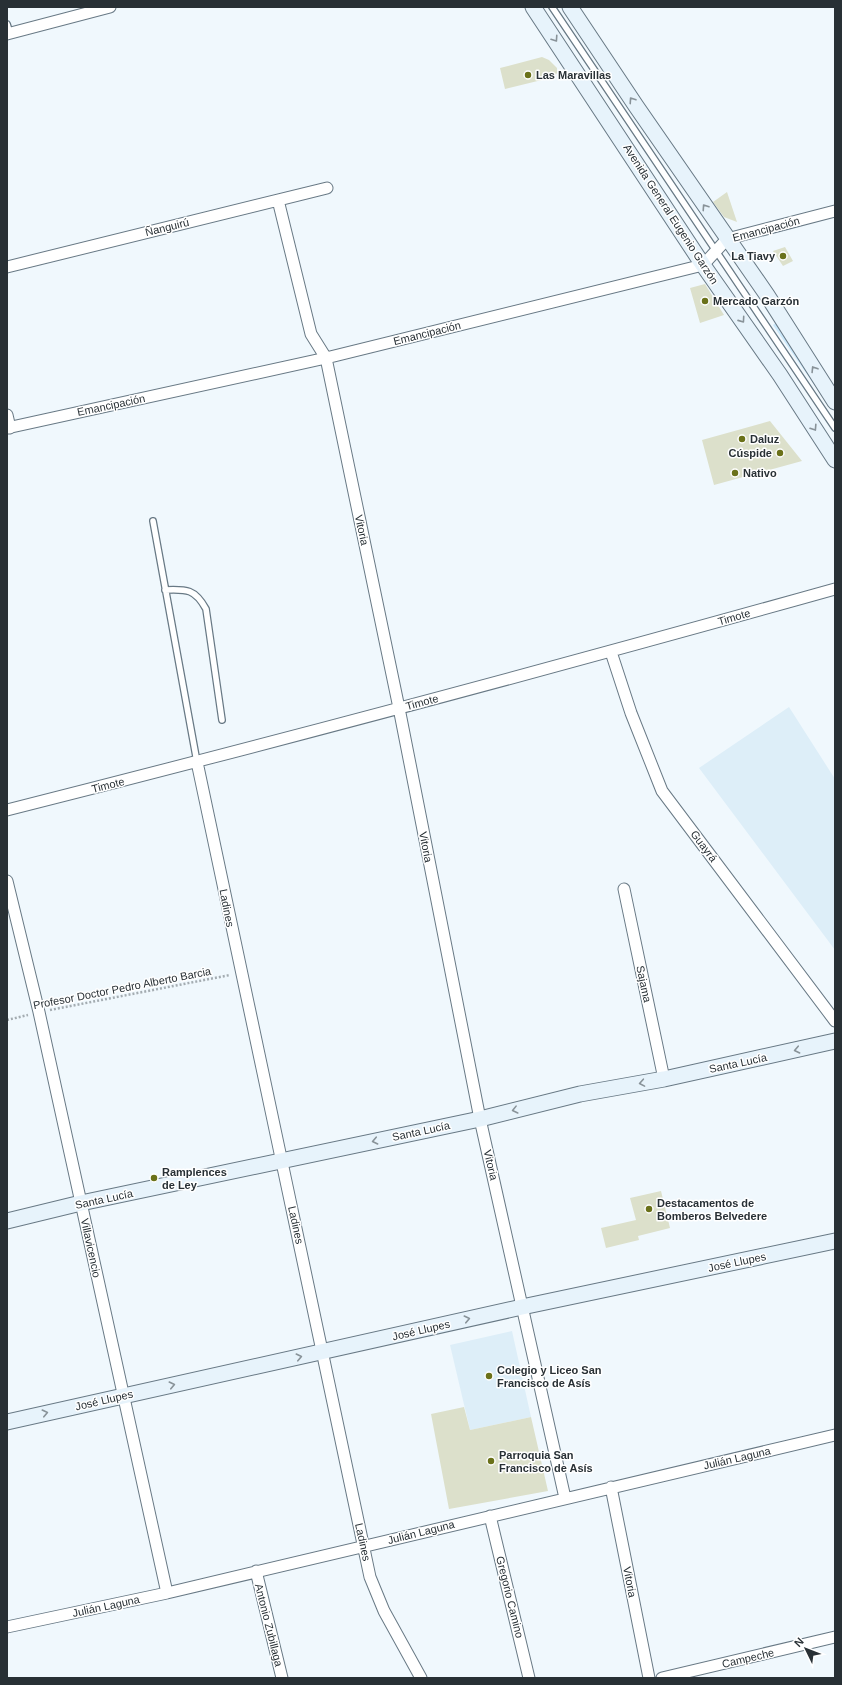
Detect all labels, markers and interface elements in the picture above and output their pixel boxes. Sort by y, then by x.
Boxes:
one-way arrow [550,35,557,42]
place label: Las Maravillas [536,69,611,81]
marker: Las Maravillas [523,70,533,80]
one-way arrow [629,97,636,104]
street label: Avenida General Eugenio Garzón [621,142,721,286]
one-way arrow [702,204,710,211]
street label: Emancipación [731,214,801,244]
street label: Ñanguirú [144,216,190,238]
place label: La Tiavy [731,250,776,262]
marker: La Tiavy [778,251,788,261]
place label: Mercado Garzón [713,295,799,307]
marker: Mercado Garzón [700,296,710,306]
one-way arrow [737,315,744,322]
street label: Emancipación [392,319,462,347]
one-way arrow [812,366,819,373]
street label: Emancipación [76,392,146,418]
one-way arrow [809,424,817,431]
place label: Daluz [750,433,780,445]
marker: Daluz [737,434,747,444]
place label: Cúspide [729,447,772,459]
marker: Cúspide [775,448,785,458]
place label: Nativo [743,467,777,479]
marker: Nativo [730,468,740,478]
street label: Vitoria [353,514,371,547]
street label: Timote [716,607,752,627]
street label: Timote [404,692,440,712]
street label: Timote [90,775,126,795]
street label: Guayrá [688,828,720,865]
street label: Vitoria [417,831,435,864]
street label: Ladines [217,888,237,929]
street label: Profesor Doctor Pedro Alberto Barcia [32,965,213,1011]
street label: Sajama [634,965,654,1004]
one-way arrow [794,1045,800,1053]
street label: Santa Lucía [708,1051,769,1075]
one-way arrow [639,1078,646,1087]
one-way arrow [512,1105,519,1114]
street label: Santa Lucía [391,1119,452,1143]
one-way arrow [372,1136,378,1145]
street label: Vitoria [482,1149,501,1182]
place label: Ramplences de Ley [162,1166,227,1191]
marker: Ramplences de Ley [149,1173,159,1183]
street label: Santa Lucía [74,1187,135,1211]
place label: Destacamentos de Bomberos Belvedere [657,1197,767,1222]
marker: Destacamentos de Bomberos Belvedere [644,1204,654,1214]
street label: Ladines [286,1205,306,1246]
street label: Villavicencio [79,1217,103,1279]
street label: José Llupes [707,1250,767,1274]
one-way arrow [464,1316,470,1324]
street label: José Llupes [391,1317,451,1342]
one-way arrow [296,1353,302,1361]
place label: Colegio y Liceo San Francisco de Asís [497,1364,602,1389]
marker: Colegio y Liceo San Francisco de Asís [484,1371,494,1381]
one-way arrow [169,1381,175,1389]
street label: José Llupes [74,1387,134,1412]
one-way arrow [42,1410,48,1418]
street label: Julián Laguna [702,1444,773,1472]
place label: Parroquia San Francisco de Asís [499,1449,593,1474]
marker: Parroquia San Francisco de Asís [486,1456,496,1466]
street label: Julián Laguna [386,1518,457,1546]
street label: Ladines [353,1522,373,1563]
street label: Gregorio Camino [494,1555,526,1639]
street label: Vitoria [621,1566,639,1599]
street label: Antonio Zubillaga [253,1582,285,1669]
street label: Julián Laguna [71,1593,142,1619]
north arrow [786,1629,826,1669]
text: N [792,1635,806,1649]
street label: Campeche [721,1646,775,1670]

